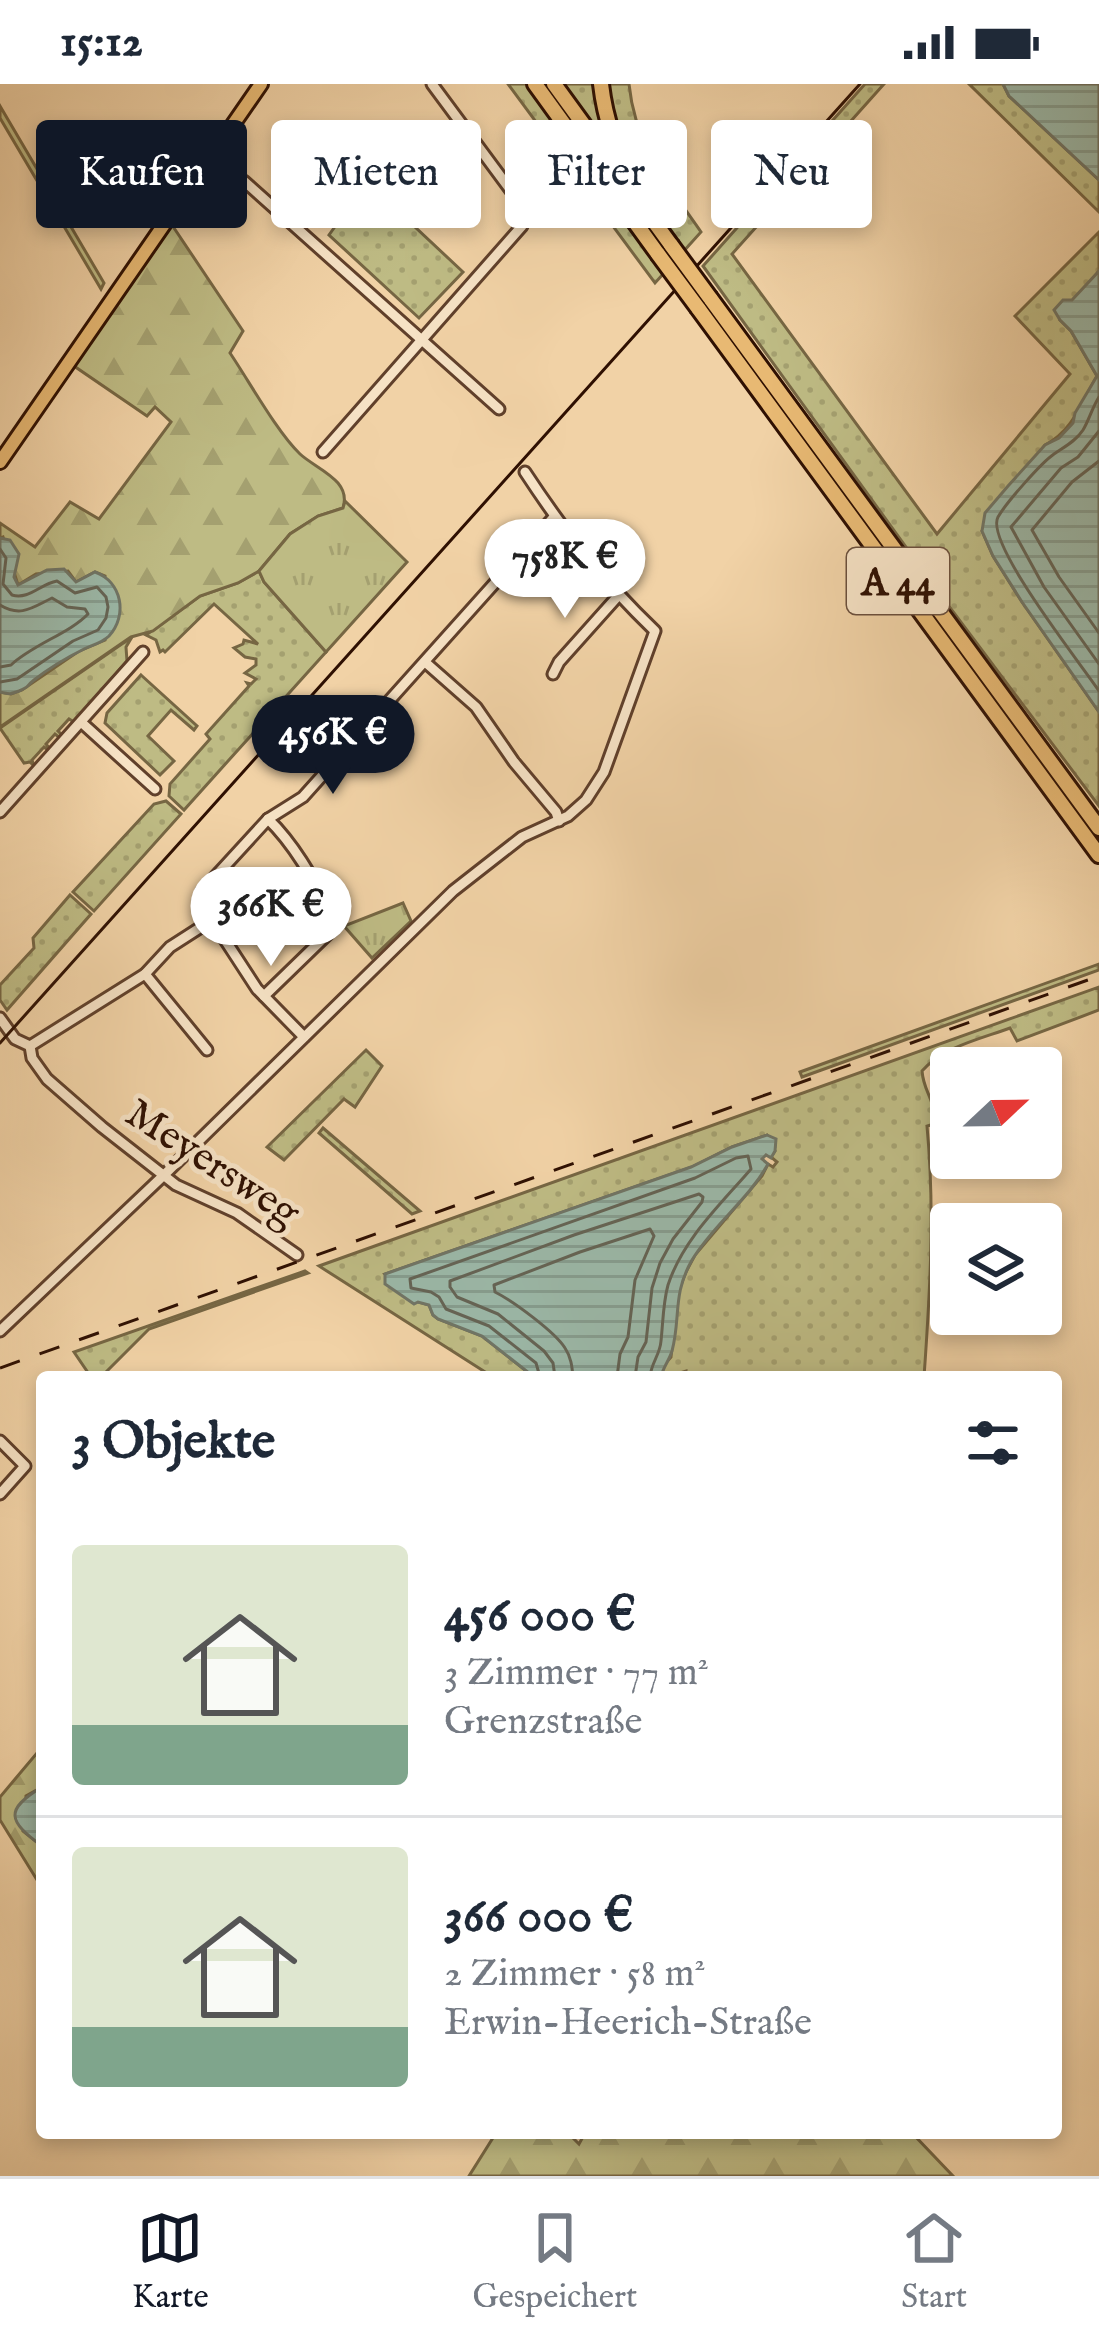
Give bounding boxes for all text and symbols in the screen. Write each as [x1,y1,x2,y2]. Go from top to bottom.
text: 15:12 [60,14,143,71]
chip: Kaufen [36,120,247,228]
chip: Mieten [271,120,481,228]
chip: Filter [505,120,687,228]
chip: Neu [711,120,872,228]
pin: 758K € [467,519,663,621]
text: 758K € [511,533,619,582]
road number: A 44 [847,548,949,614]
pin: 456K € [235,695,431,797]
text: 456K € [278,709,388,758]
pin: 366K € [173,867,369,969]
text: 366K € [217,881,325,930]
north arrow [930,1047,1062,1179]
map controls [930,1047,1062,1335]
street label: Meyersweg [115,1088,310,1241]
button: layers [930,1203,1062,1335]
icon: filters [960,1410,1026,1476]
text: 3 Objekte [72,1411,275,1476]
text: 456 000 € [444,1584,636,1649]
icon: home [168,1593,312,1737]
text: 3 Zimmer · 77 m² [444,1649,709,1698]
text: Grenzstraße [444,1698,642,1747]
text: 366 000 € [444,1885,633,1950]
icon: home [168,1895,312,2039]
text: 2 Zimmer · 58 m² [444,1950,706,1999]
text: Erwin-Heerich-Straße [444,1999,812,2048]
tab: Karte [132,2205,209,2319]
tab: Gespeichert [472,2205,637,2319]
tab: Start [901,2205,967,2319]

